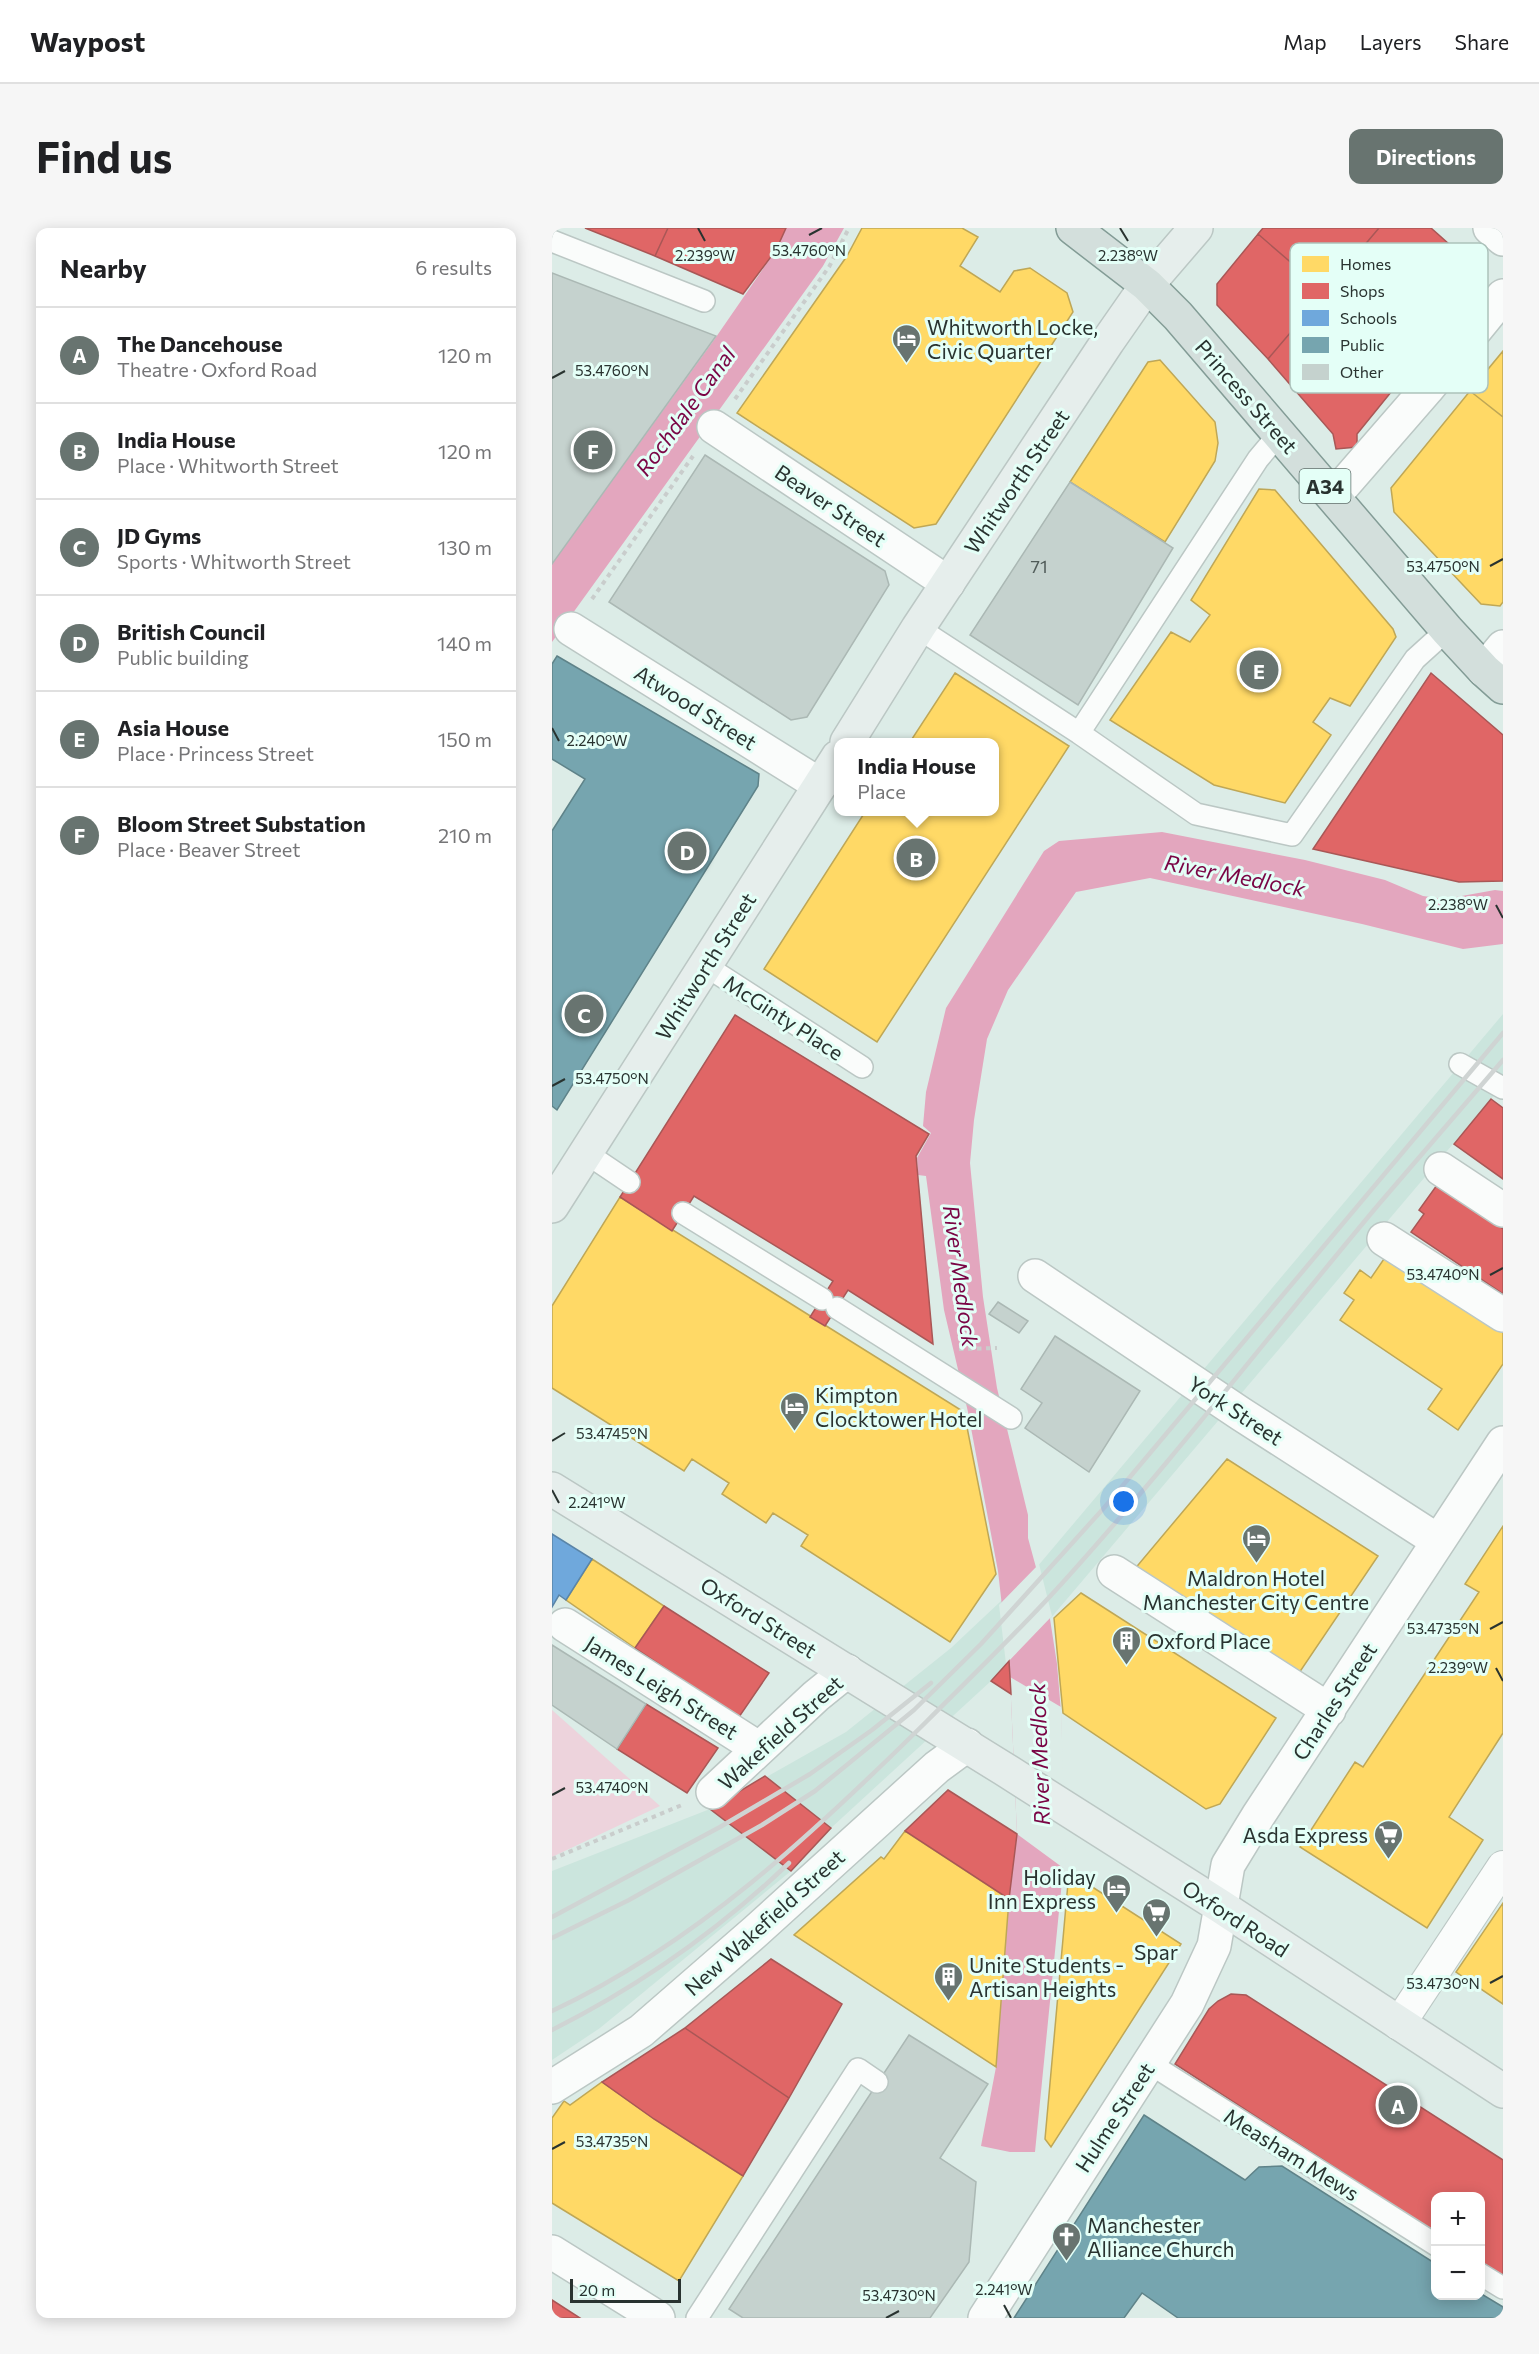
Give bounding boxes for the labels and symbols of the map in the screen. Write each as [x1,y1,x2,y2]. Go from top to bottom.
text: 53.4760°N [772,241,846,259]
legend [1290,243,1488,393]
text: 2.239°W [675,246,735,264]
text: 2.238°W [1098,246,1158,264]
text: Homes [1340,254,1391,273]
text: Shops [1340,281,1385,300]
text: Schools [1340,308,1397,327]
place label: Whitworth Locke, Civic Quarter [927,314,1098,363]
hotel icon: Whitworth Locke, Civic Quarter [890,322,922,364]
street label: Princess Street [1191,334,1303,458]
text: Public [1340,335,1385,354]
water label: Rochdale Canal [629,341,741,481]
text: 53.4760°N [575,361,649,379]
text: Other [1340,362,1384,381]
street label: Whitworth Street [958,404,1074,558]
pin: F [574,428,612,472]
street label: Beaver Street [771,459,891,551]
road number: A34 [1300,469,1350,503]
house number: 71 [1030,555,1048,577]
text: 53.4750°N [1406,557,1480,575]
pin: E [1240,648,1278,692]
street label: Atwood Street [630,659,762,755]
text: 2.240°W [566,731,628,749]
pin: D [668,828,706,874]
pin: B [896,836,936,880]
water label: River Medlock [1162,848,1309,902]
street label: Whitworth Street [650,888,760,1044]
text: 2.238°W [1428,895,1488,913]
street label: McGinty Place [719,969,849,1065]
pin: C [564,992,603,1036]
text: 53.4750°N [575,1069,649,1087]
water label: River Medlock [938,1203,984,1350]
text: 53.4740°N [1406,1265,1480,1283]
street label: York Street [1184,1370,1288,1450]
place label: Kimpton Clocktower Hotel [815,1382,983,1431]
hotel icon: Kimpton Clocktower Hotel [778,1390,810,1432]
text: 53.4745°N [576,1424,648,1442]
your location [1109,1487,1138,1516]
text: 2.241°W [568,1493,626,1511]
hotel icon: Maldron Hotel Manchester City Centre [1240,1522,1272,1564]
place label: Maldron Hotel Manchester City Centre [1143,1565,1369,1614]
street label: Oxford Street [696,1571,822,1663]
text: 53.4735°N [1407,1619,1479,1637]
building icon: Oxford Place [1110,1624,1142,1666]
place label: Oxford Place [1147,1628,1271,1653]
street label: James Leigh Street [581,1630,743,1744]
street label: Charles Street [1287,1638,1381,1764]
text: 2.239°W [1428,1658,1488,1676]
street label: Wakefield Street [713,1670,847,1794]
water label: River Medlock [1023,1681,1055,1826]
text: 53.4740°N [575,1778,649,1796]
supermarket icon: Asda Express [1373,1818,1405,1860]
place label: Asda Express [1243,1822,1368,1847]
street label: New Wakefield Street [679,1844,849,2000]
place label: Holiday Inn Express [988,1864,1096,1913]
hotel icon: Holiday Inn Express [1101,1872,1133,1914]
street label: Oxford Road [1178,1874,1294,1962]
supermarket icon: Spar [1140,1896,1172,1938]
place label: Spar [1134,1939,1178,1964]
place label: Unite Students - Artisan Heights [969,1952,1124,2001]
building icon: Unite Students - Artisan Heights [932,1960,964,2002]
text: 53.4730°N [1406,1974,1480,1992]
street label: Hulme Street [1069,2058,1159,2176]
pin: A [1378,2082,1418,2128]
street label: Measham Mews [1220,2103,1364,2205]
text: 53.4735°N [576,2132,648,2150]
place label: Manchester Alliance Church [1087,2212,1235,2261]
church icon: Manchester Alliance Church [1050,2220,1082,2262]
scale bar [570,2276,681,2304]
text: 2.241°W [975,2280,1033,2298]
text: 53.4730°N [862,2286,936,2304]

